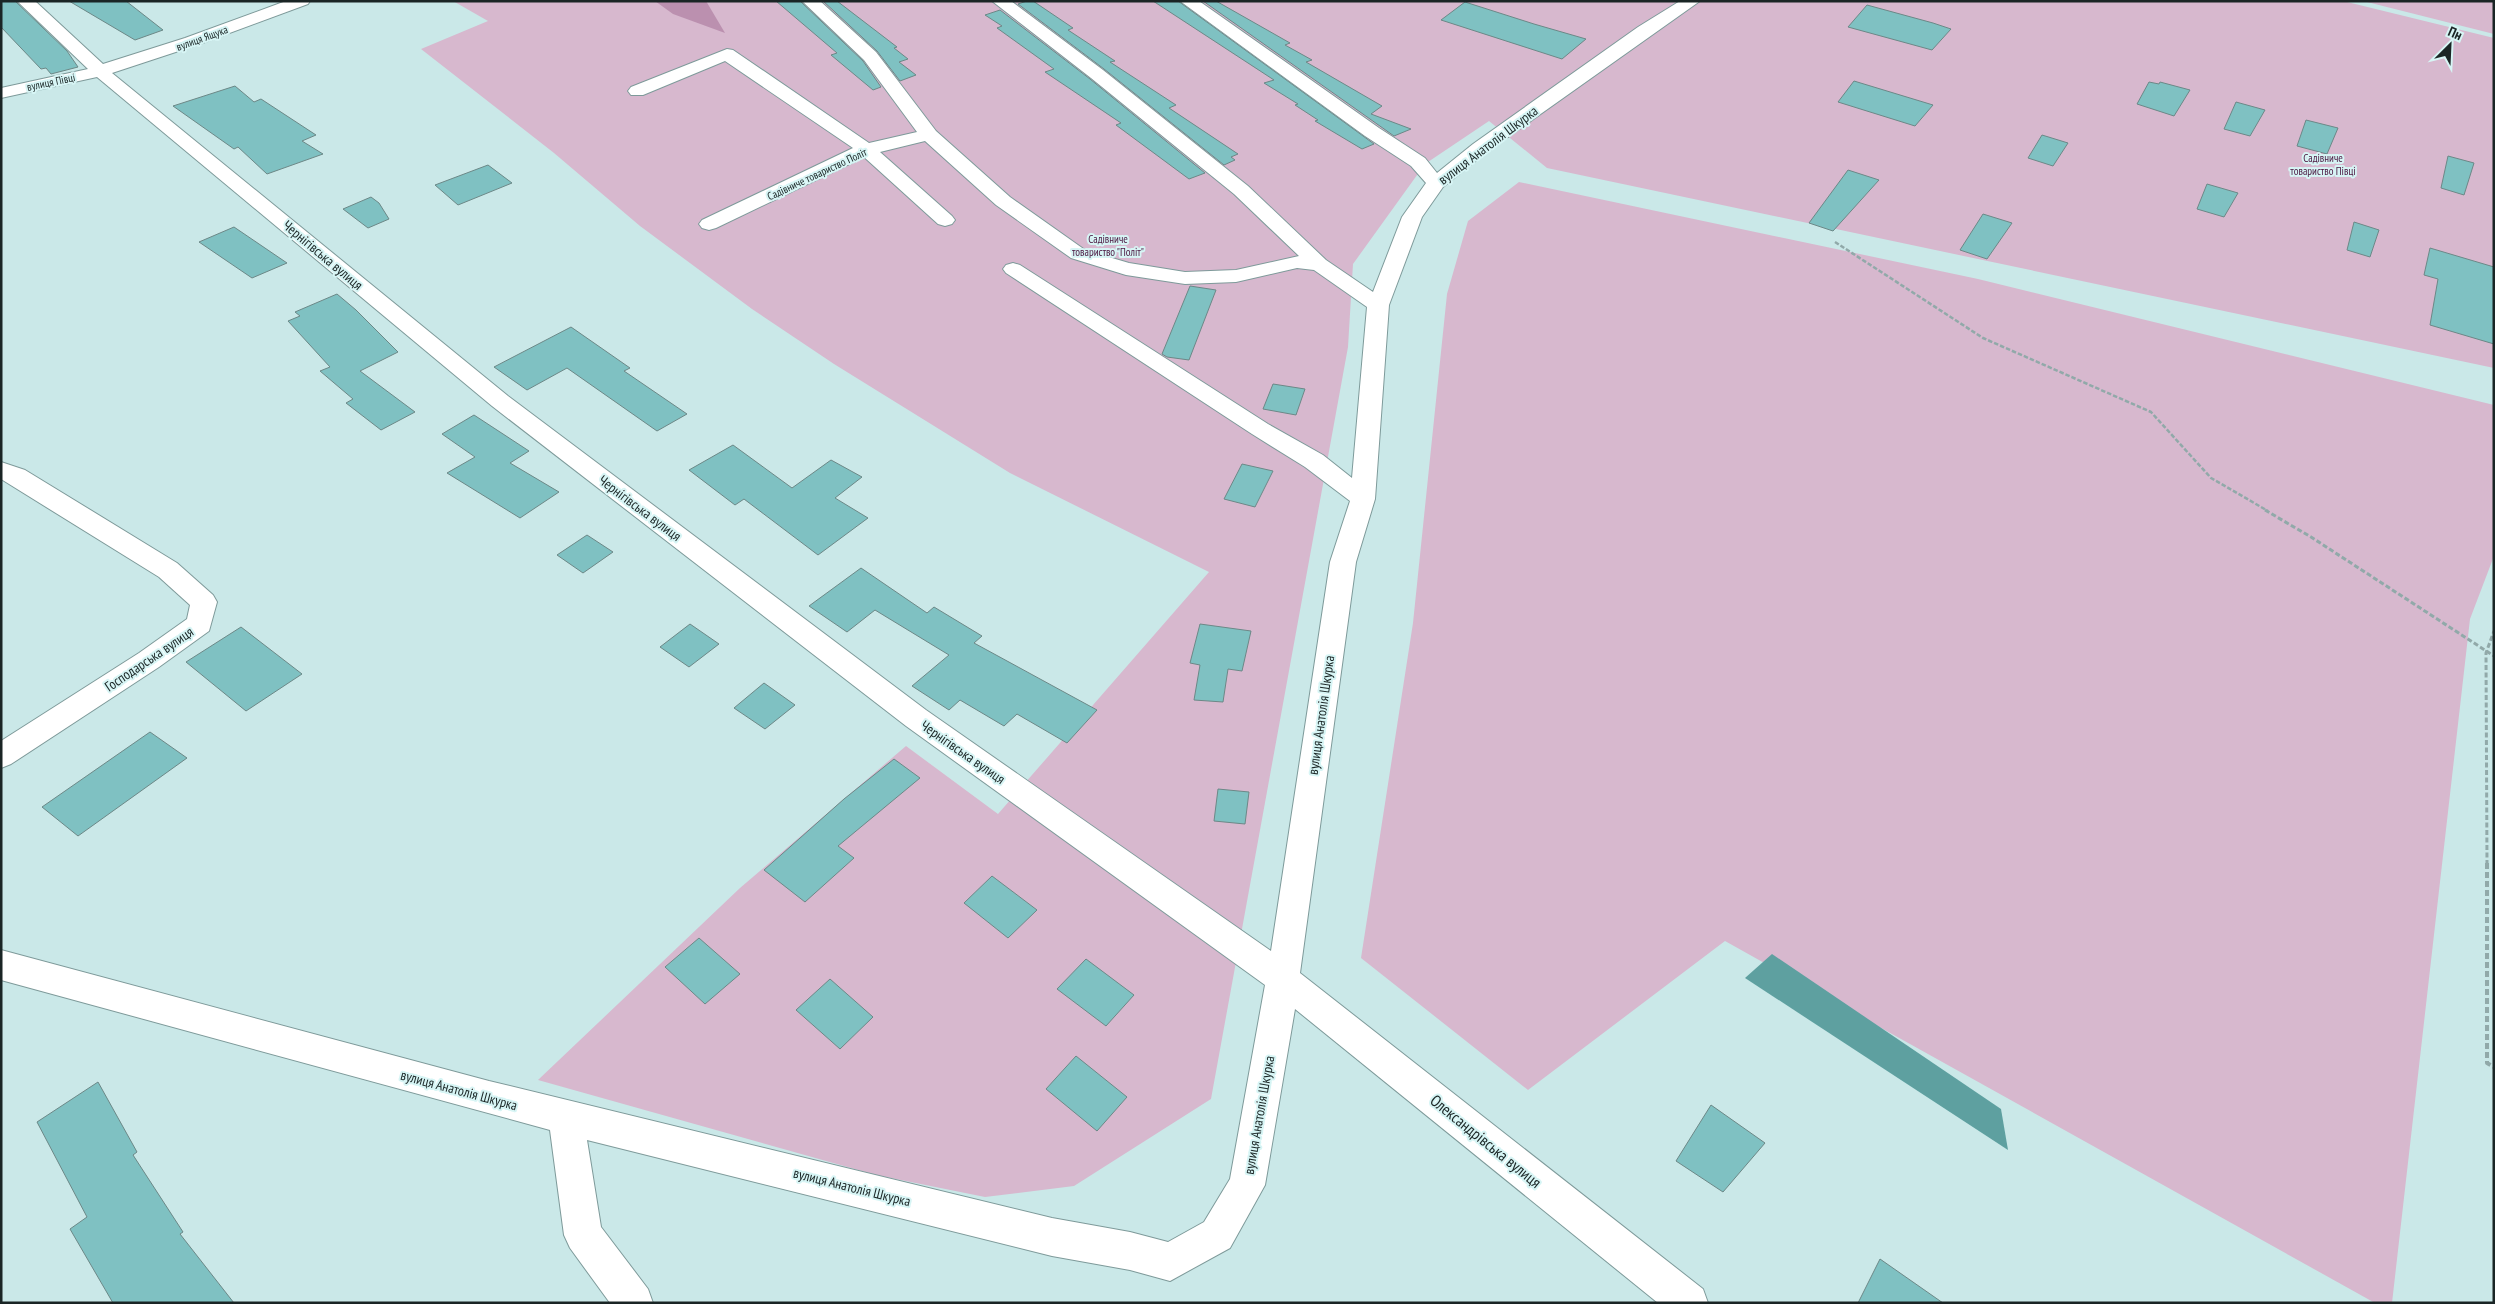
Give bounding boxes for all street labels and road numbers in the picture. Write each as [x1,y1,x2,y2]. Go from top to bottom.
street label: вулиця Ящука [174,22,230,54]
street label: вулиця Півці [26,70,76,94]
street label: вулиця Анатолія Шкурка [1435,102,1541,188]
street label: Садівниче товариство Політ [765,145,869,203]
street label: Чернігівська вулиця [279,216,367,294]
street label: Чернігівська вулиця [595,471,685,545]
street label: Господарська вулиця [101,623,197,695]
street label: вулиця Анатолія Шкурка [1304,654,1338,776]
street label: Чернігівська вулиця [917,716,1009,788]
street label: вулиця Анатолія Шкурка [1240,1054,1278,1176]
street label: вулиця Анатолія Шкурка [399,1066,519,1114]
street label: Олександрівська вулиця [1426,1090,1546,1192]
street label: вулиця Анатолія Шкурка [792,1164,912,1210]

